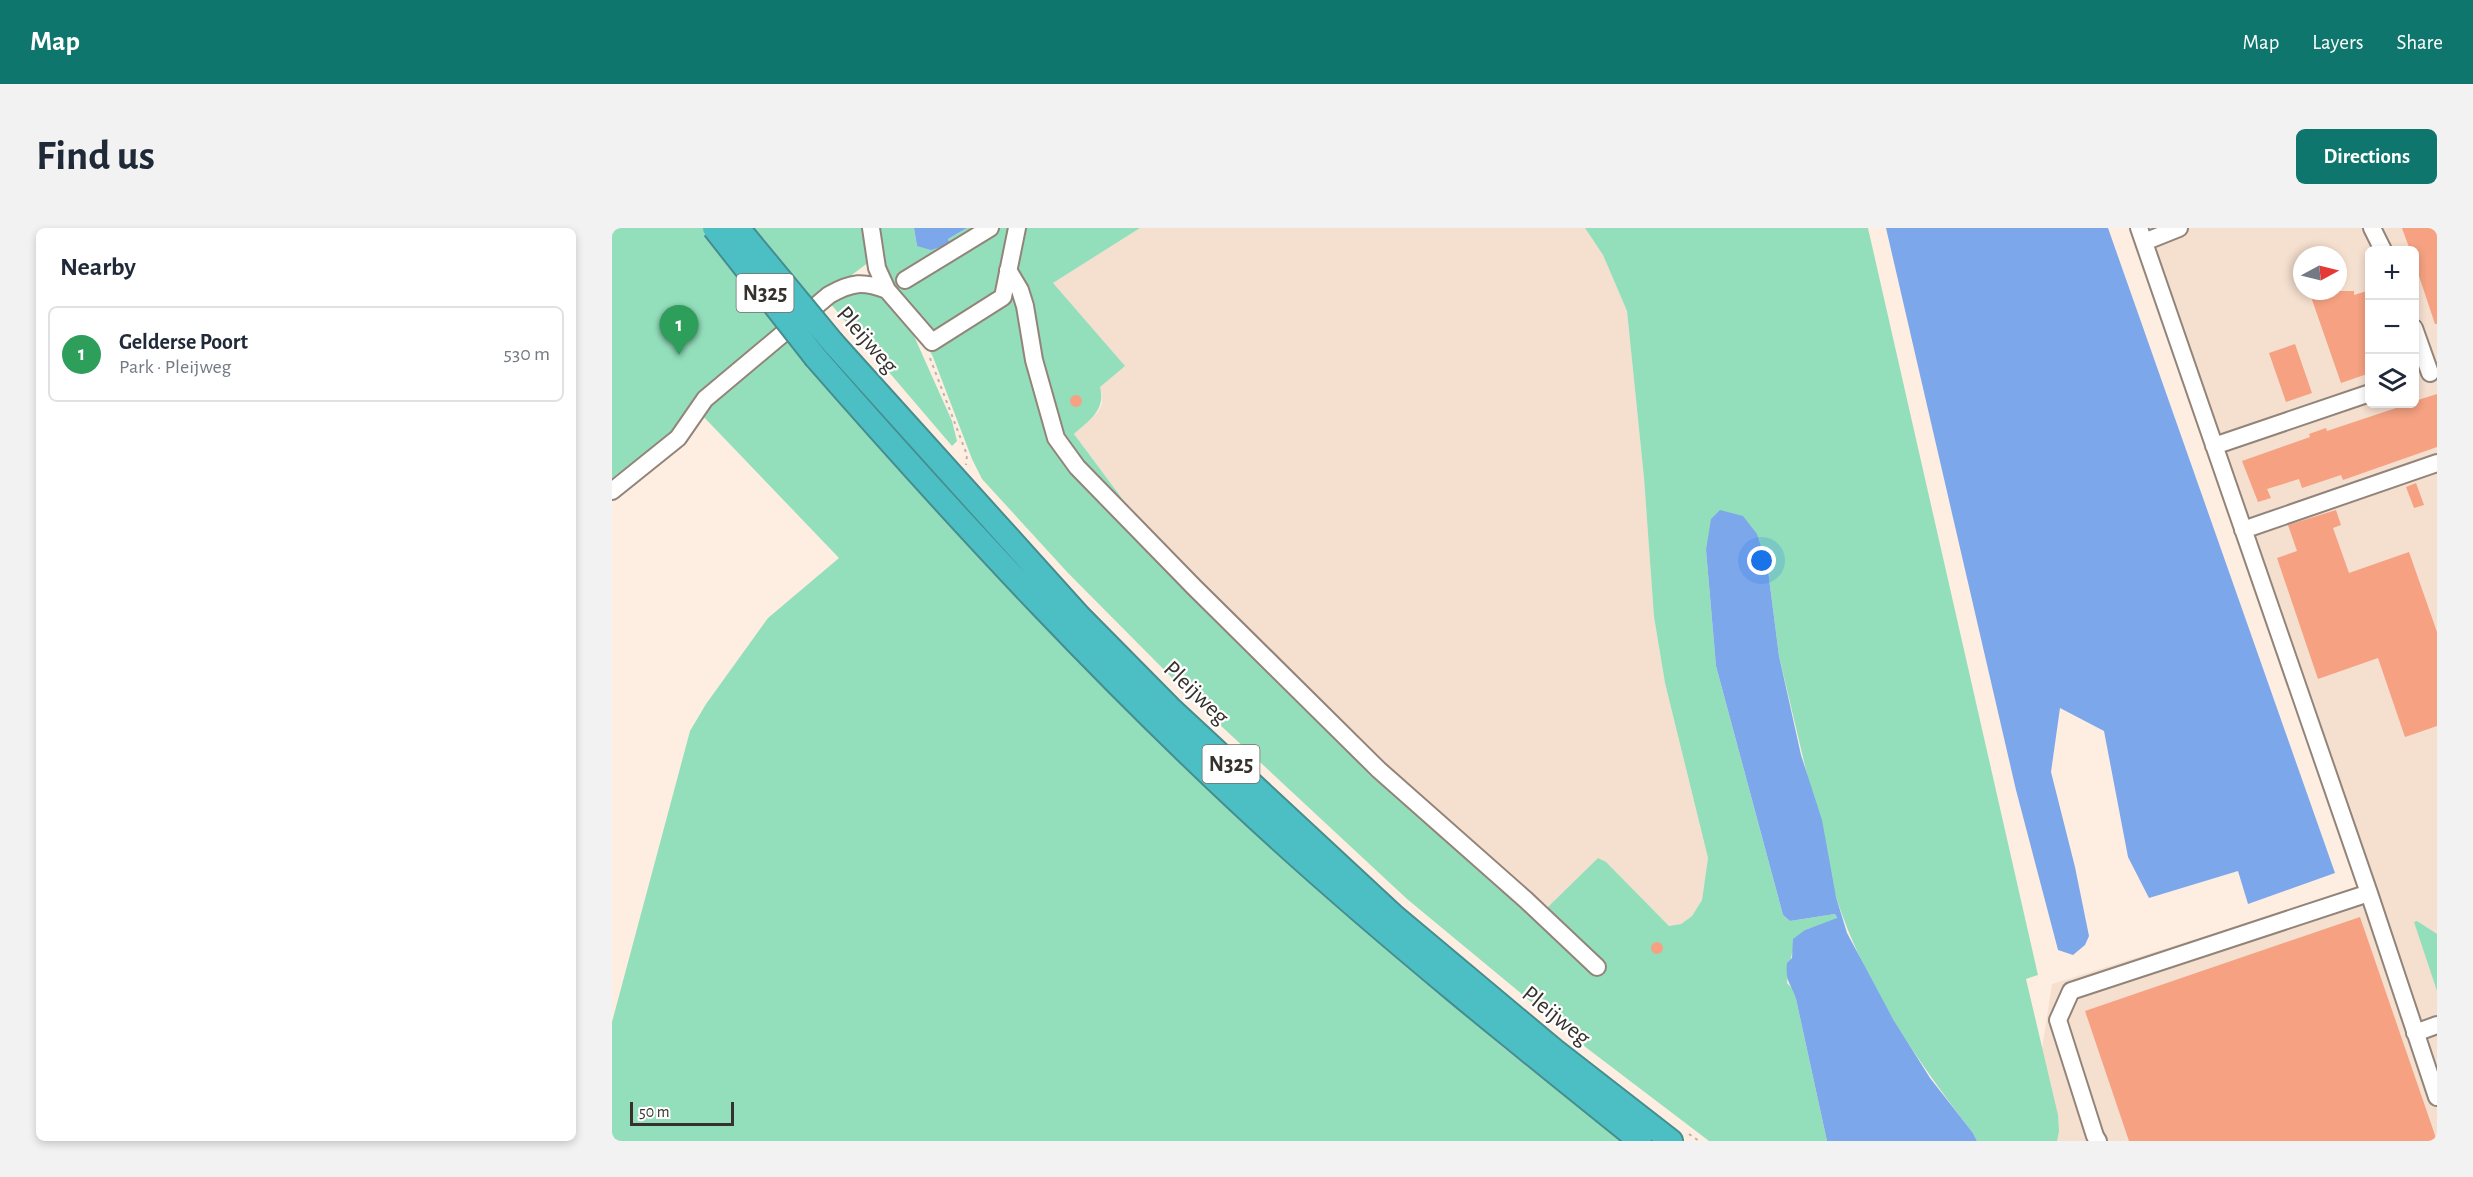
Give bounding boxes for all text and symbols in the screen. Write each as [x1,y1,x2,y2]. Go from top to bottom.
text: Map [30,28,80,56]
text: Map [2243,32,2279,53]
text: Layers [2312,32,2363,53]
text: Share [2396,32,2443,53]
button: Directions [2296,129,2437,184]
text: Find us [36,135,155,177]
north arrow [2293,246,2347,300]
map controls [2365,246,2419,408]
button: + [2365,246,2419,300]
text: Nearby [60,254,136,280]
road number: N325 [736,274,794,312]
button: − [2365,300,2419,354]
street label: Pleijweg [832,302,902,378]
pin: 1 [660,306,698,355]
text: Gelderse Poort [119,331,248,353]
text: 1 [78,344,85,364]
text: 530 m [504,344,550,364]
button: layers [2365,354,2419,408]
text: Park · Pleijweg [119,357,231,377]
your location [1747,546,1776,575]
street label: Pleijweg [1159,657,1233,730]
road number: N325 [1202,745,1260,783]
street label: Pleijweg [1517,982,1595,1051]
scale bar [630,1099,734,1126]
text: 50 m [639,1104,670,1120]

